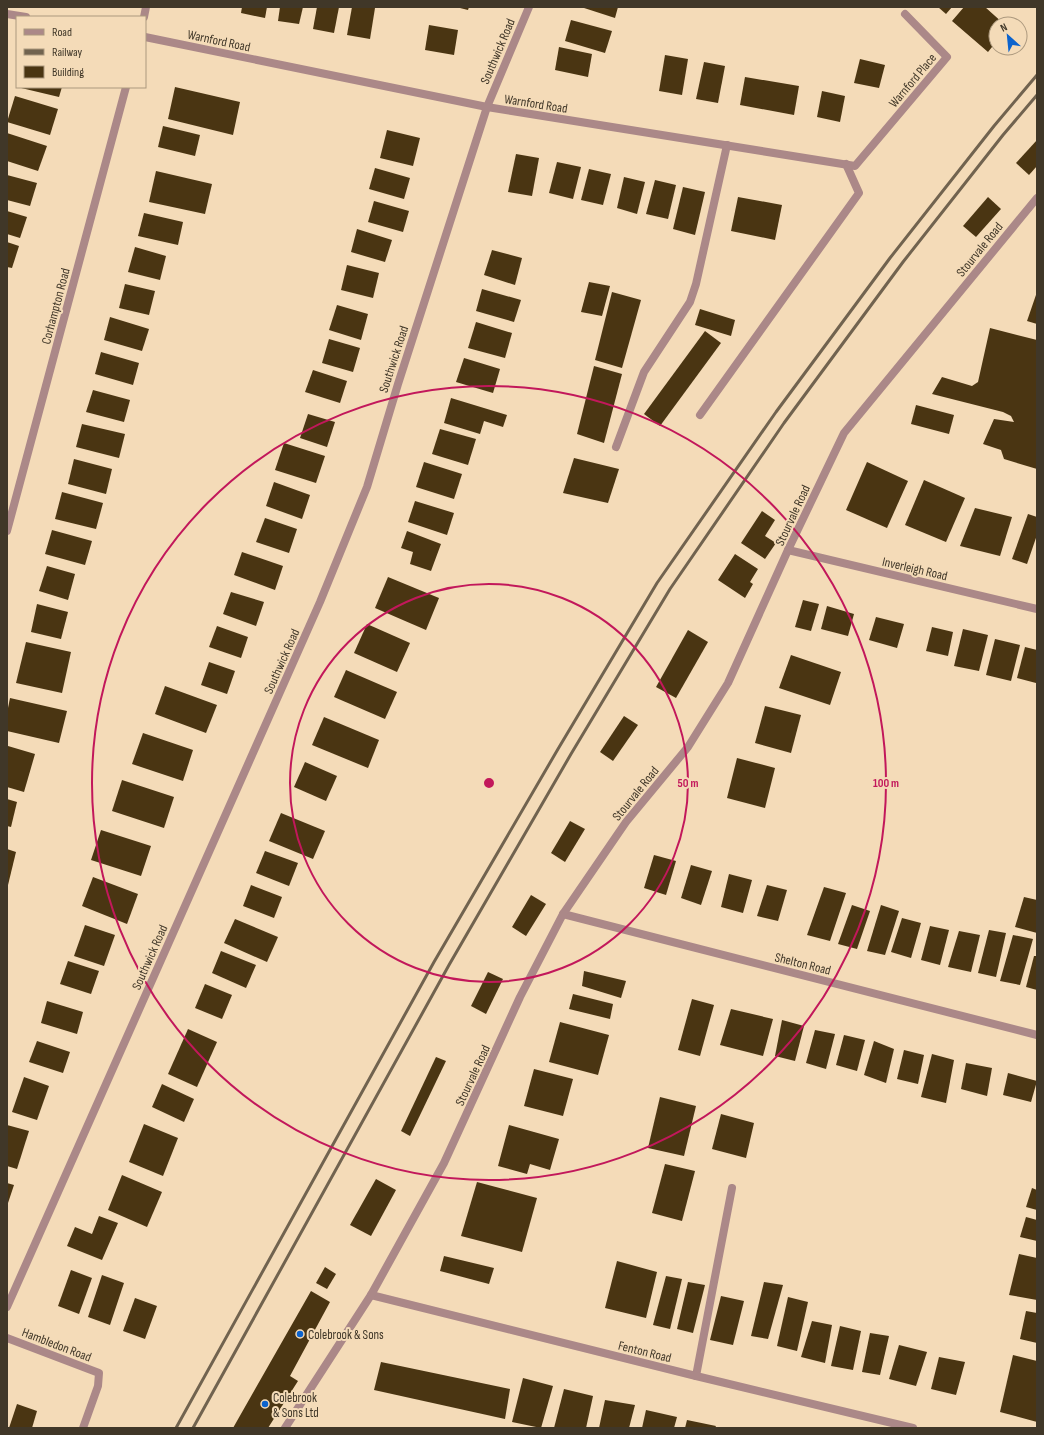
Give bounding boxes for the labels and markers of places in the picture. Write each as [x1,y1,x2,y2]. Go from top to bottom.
centre of rings [482,776,496,790]
place label: Colebrook & Sons [308,1327,384,1343]
marker: Colebrook & Sons [295,1329,305,1339]
place label: Colebrook & Sons Ltd [273,1390,319,1421]
marker: Colebrook & Sons Ltd [260,1399,270,1409]

